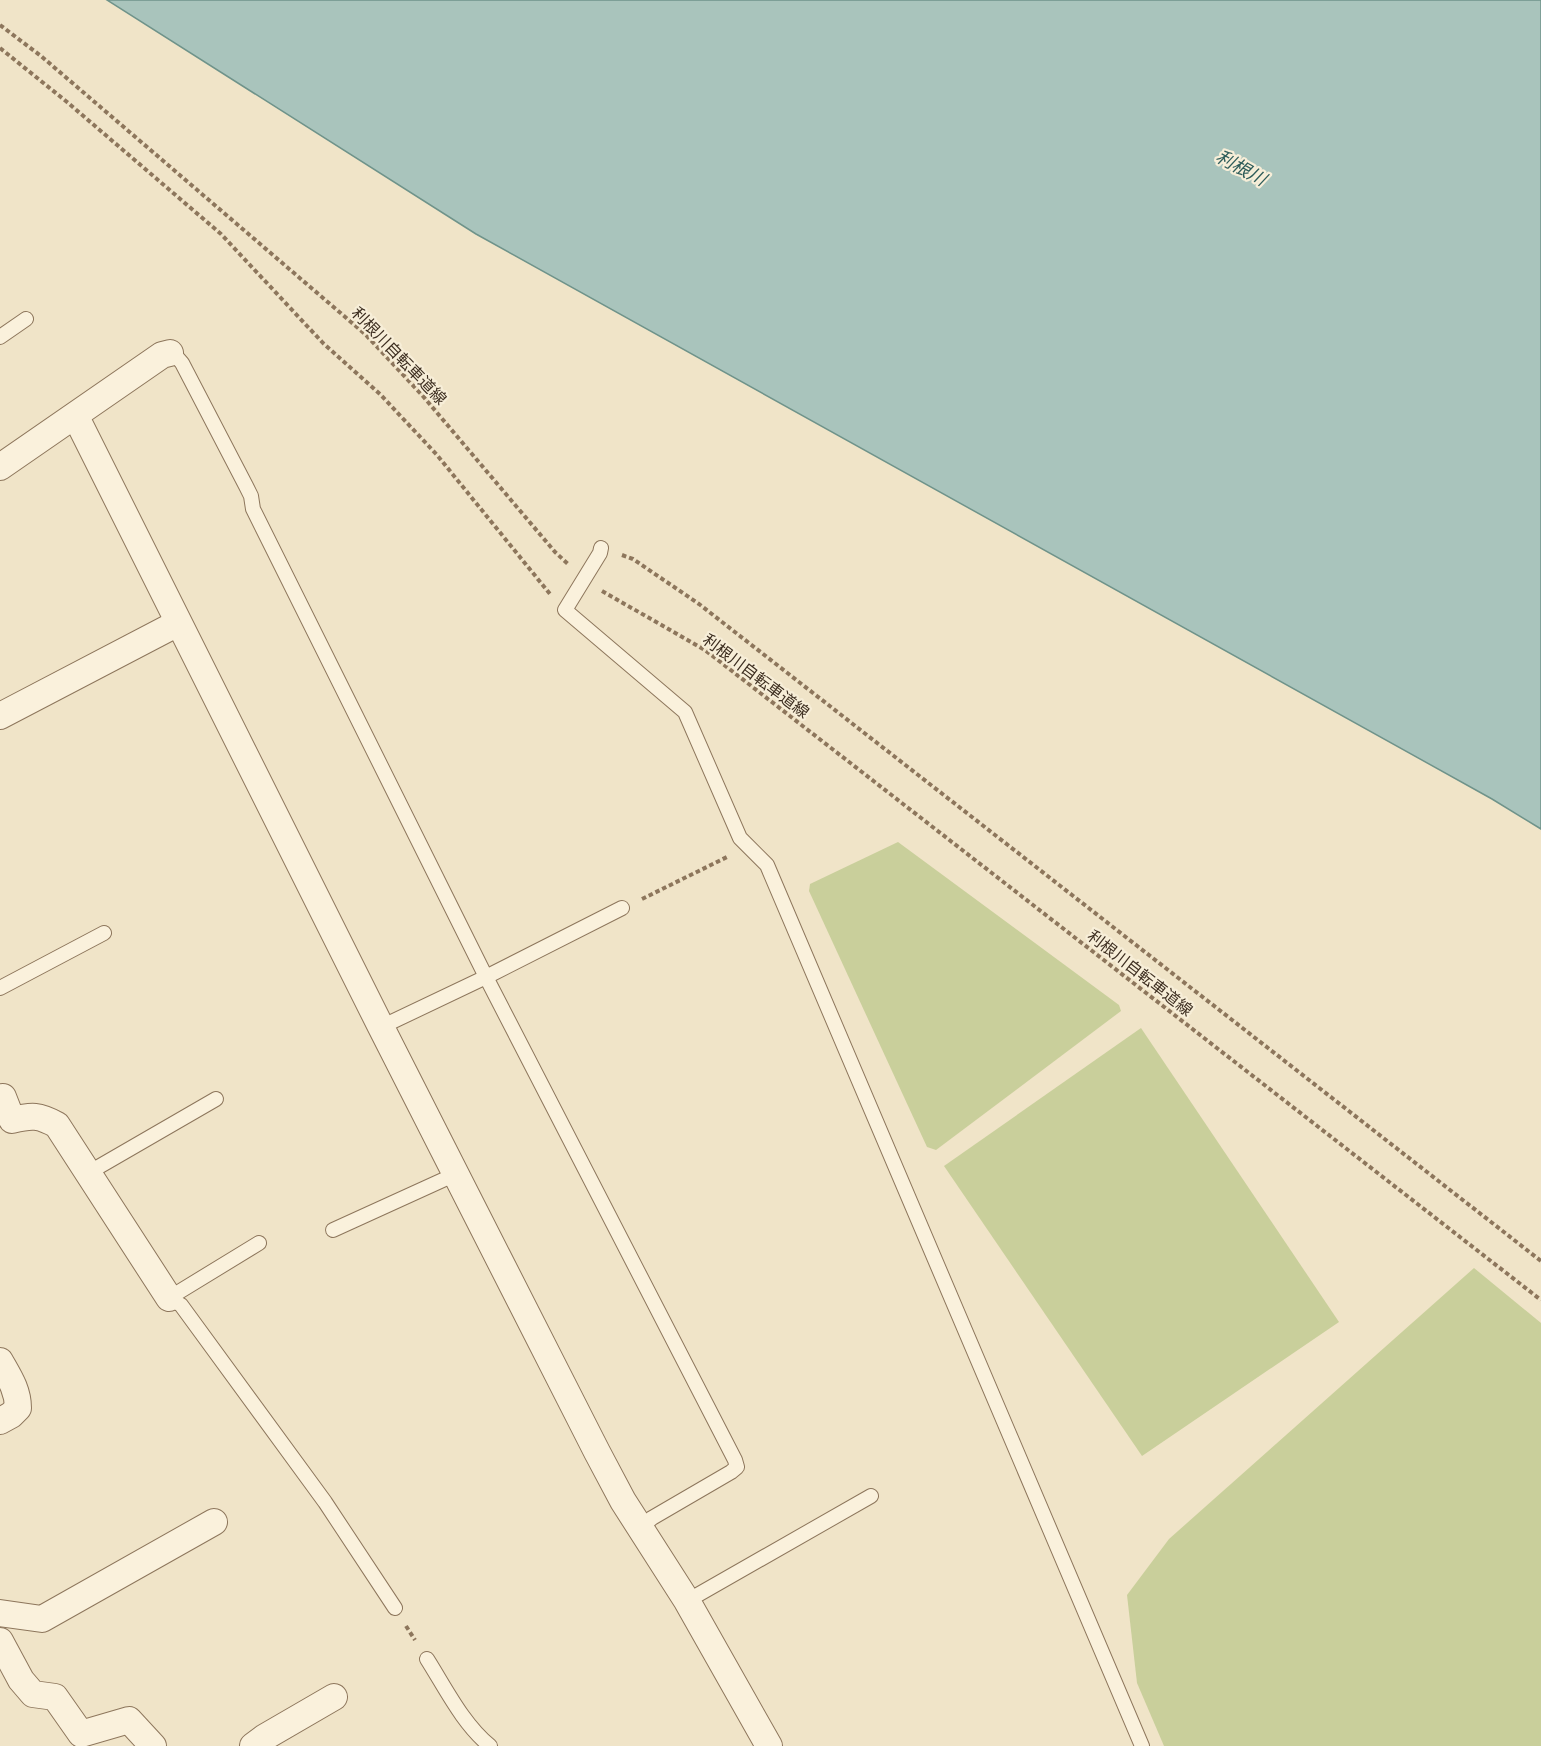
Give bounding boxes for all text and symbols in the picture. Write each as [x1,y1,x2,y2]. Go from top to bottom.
water label: 利根川 [1213,146,1271,191]
street label: 利根川自転車道線 [348,304,450,408]
street label: 利根川自転車道線 [700,631,812,721]
street label: 利根川自転車道線 [1084,927,1196,1019]

